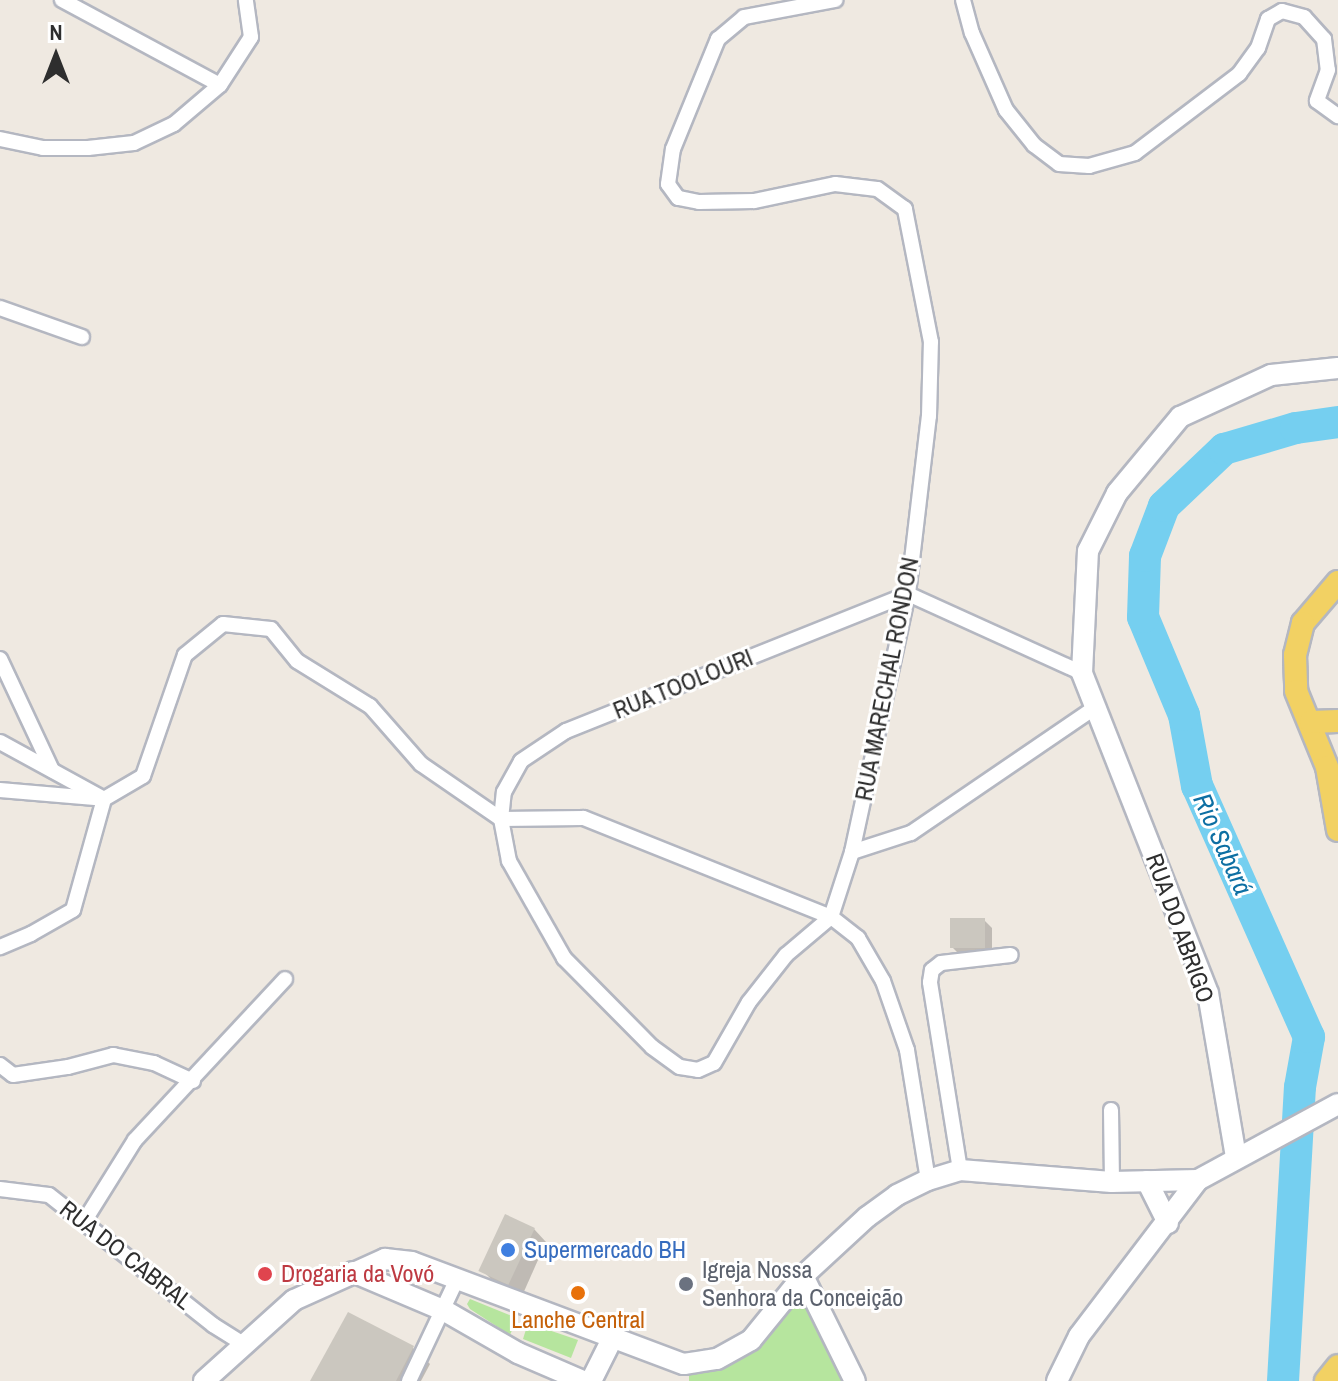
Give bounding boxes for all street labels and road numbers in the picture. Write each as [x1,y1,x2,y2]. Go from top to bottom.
street label: RUA MARECHAL RONDON [849,554,925,804]
street label: RUA TOOLOURI [608,643,758,725]
street label: RUA DO ABRIGO [1139,849,1221,1007]
street label: RUA DO CABRAL [54,1194,198,1316]

